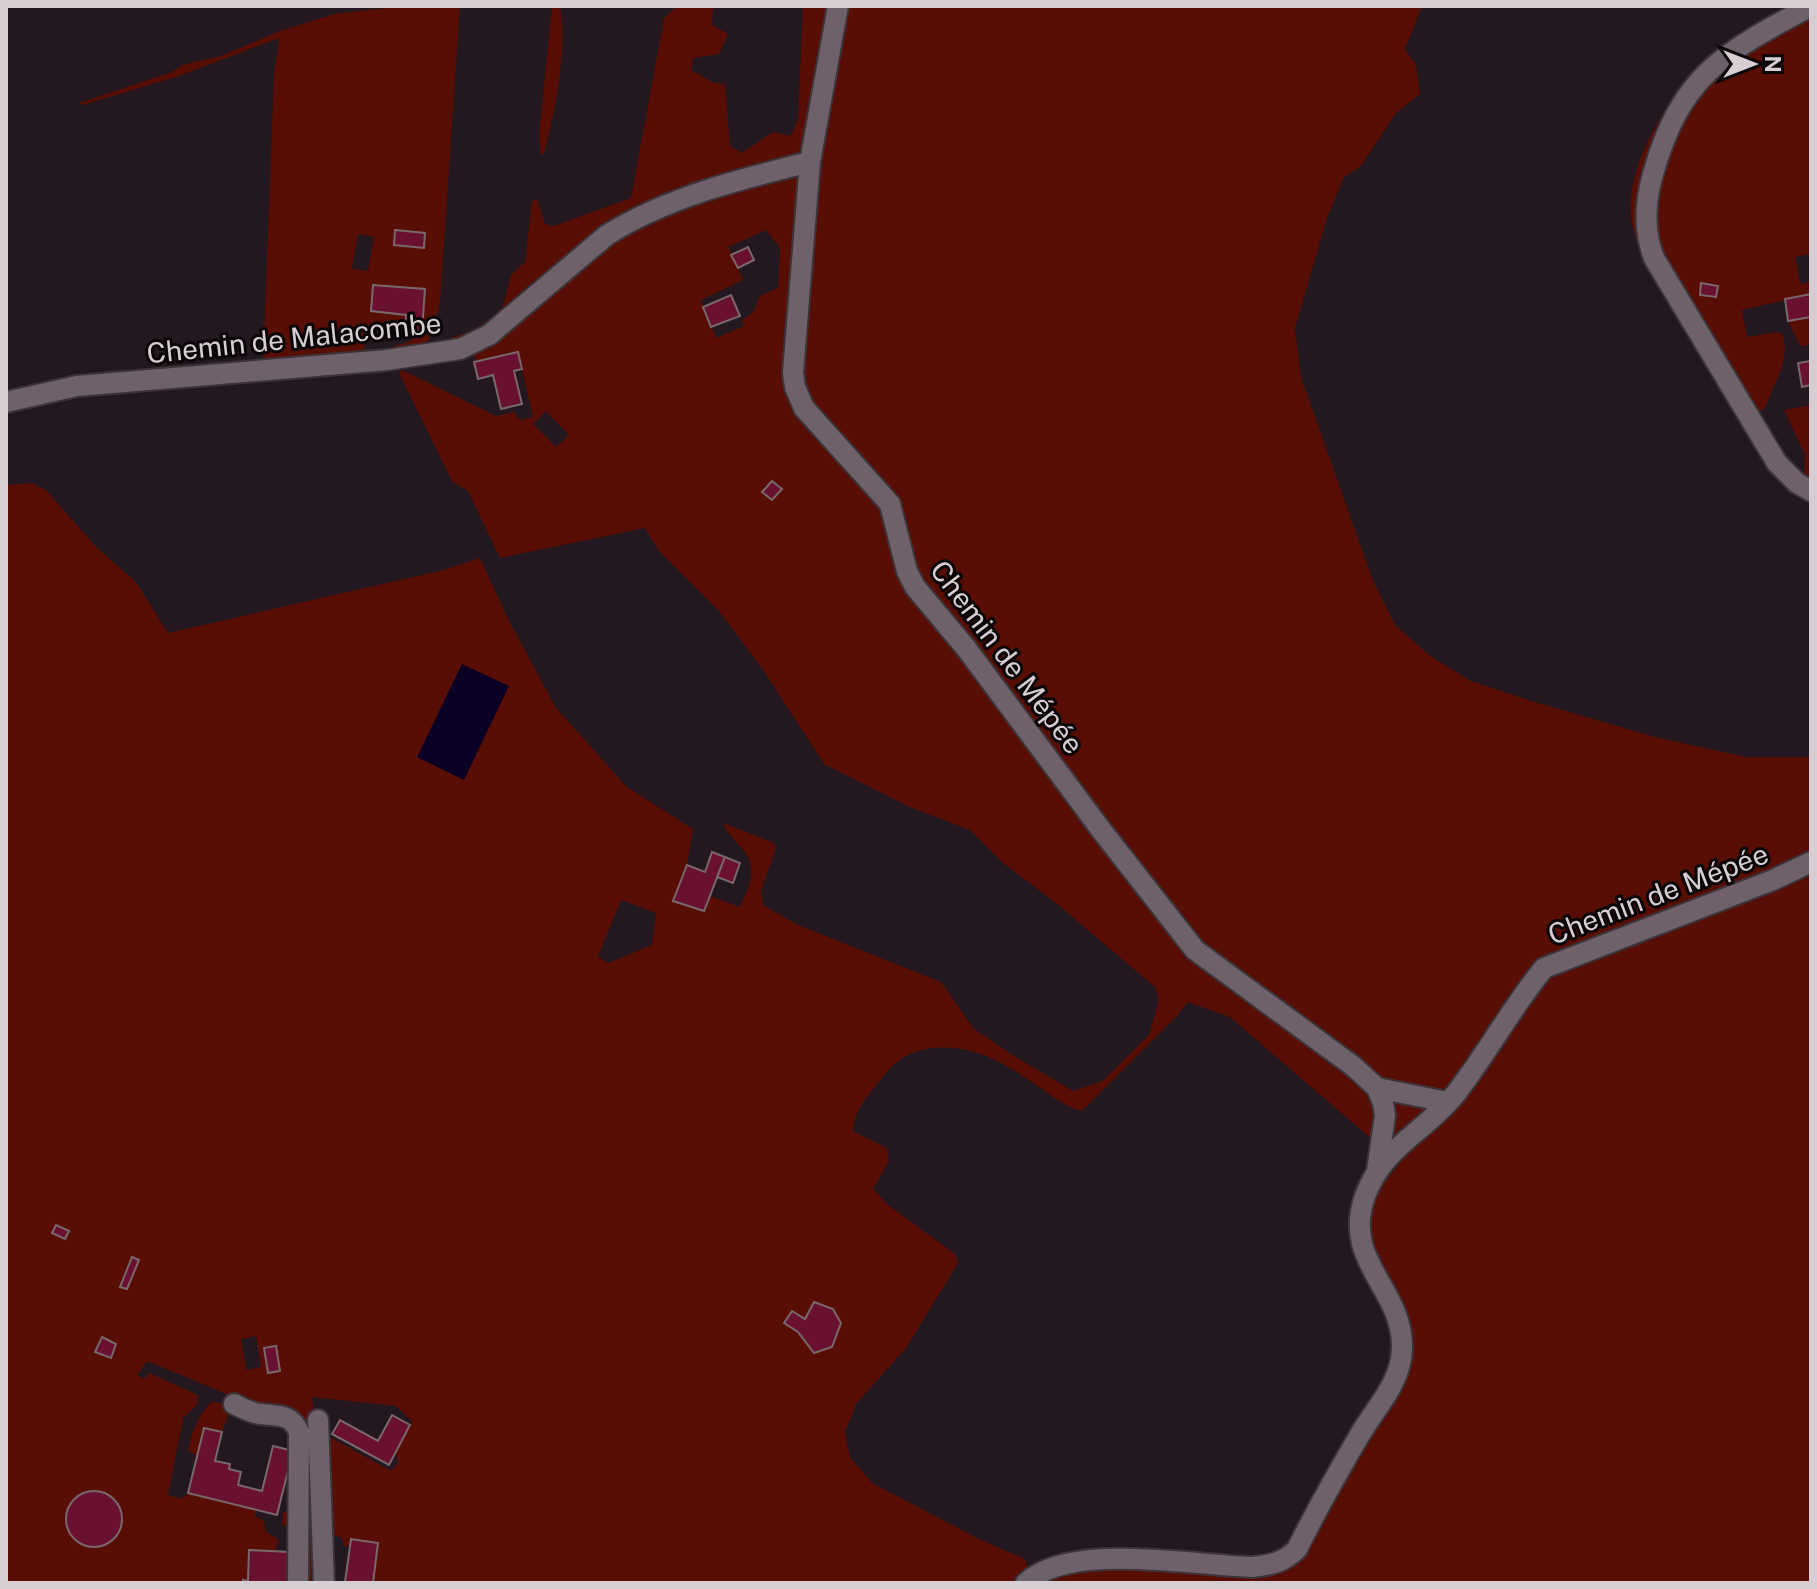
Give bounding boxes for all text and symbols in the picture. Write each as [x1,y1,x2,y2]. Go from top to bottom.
north arrow [1713,24,1793,104]
text: N [1760,55,1786,73]
street label: Chemin de Malacombe [145,306,443,369]
street label: Chemin de Mépée [924,554,1091,760]
street label: Chemin de Mépée [1543,836,1773,951]

